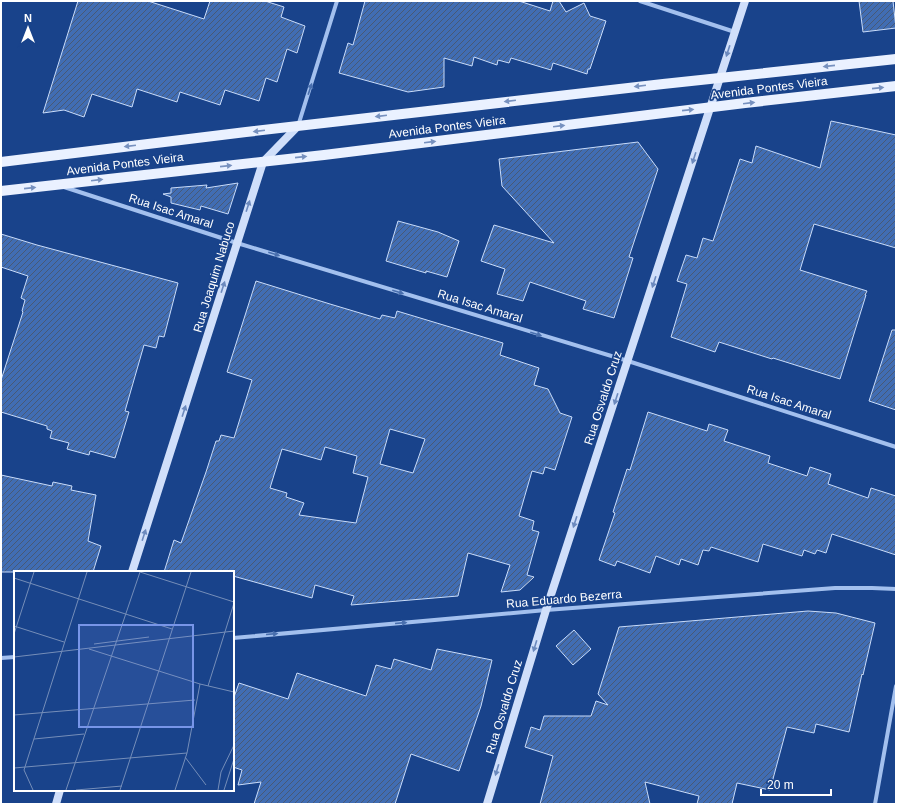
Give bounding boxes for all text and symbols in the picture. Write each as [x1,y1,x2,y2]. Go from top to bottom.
north arrow [8,8,48,48]
text: N [24,12,32,24]
one-way arrow [725,46,731,58]
one-way arrow [823,63,835,69]
street label: Avenida Pontes Vieira [710,74,829,102]
one-way arrow [307,82,313,94]
one-way arrow [634,83,646,90]
one-way arrow [872,85,884,91]
one-way arrow [504,98,516,105]
one-way arrow [743,99,755,106]
one-way arrow [682,107,694,113]
one-way arrow [375,113,387,120]
street label: Avenida Pontes Vieira [388,113,507,141]
one-way arrow [553,123,565,129]
one-way arrow [253,127,265,134]
one-way arrow [424,139,436,145]
one-way arrow [124,143,136,149]
street label: Avenida Pontes Vieira [66,150,185,178]
one-way arrow [691,152,697,164]
one-way arrow [295,154,307,161]
one-way arrow [220,162,232,169]
one-way arrow [91,177,103,184]
one-way arrow [24,185,36,191]
street label: Rua Isac Amaral [127,191,215,231]
one-way arrow [246,199,252,211]
street label: Rua Joaquim Nabuco [190,219,238,334]
one-way arrow [268,251,280,257]
one-way arrow [650,276,656,288]
one-way arrow [220,281,226,293]
street label: Rua Isac Amaral [436,286,524,326]
one-way arrow [393,289,405,295]
one-way arrow [530,331,542,337]
street label: Rua Osvaldo Cruz [581,349,625,447]
street label: Rua Isac Amaral [745,382,833,422]
one-way arrow [612,393,618,405]
one-way arrow [181,405,187,417]
one-way arrow [572,516,578,528]
one-way arrow [141,529,147,541]
inset map [14,571,234,791]
street label: Rua Eduardo Bezerra [506,587,623,611]
one-way arrow [395,620,407,626]
one-way arrow [266,631,278,638]
one-way arrow [532,640,538,652]
street label: Rua Osvaldo Cruz [483,658,525,756]
one-way arrow [494,764,500,776]
scale bar [761,771,831,797]
text: 20 m [767,778,794,792]

